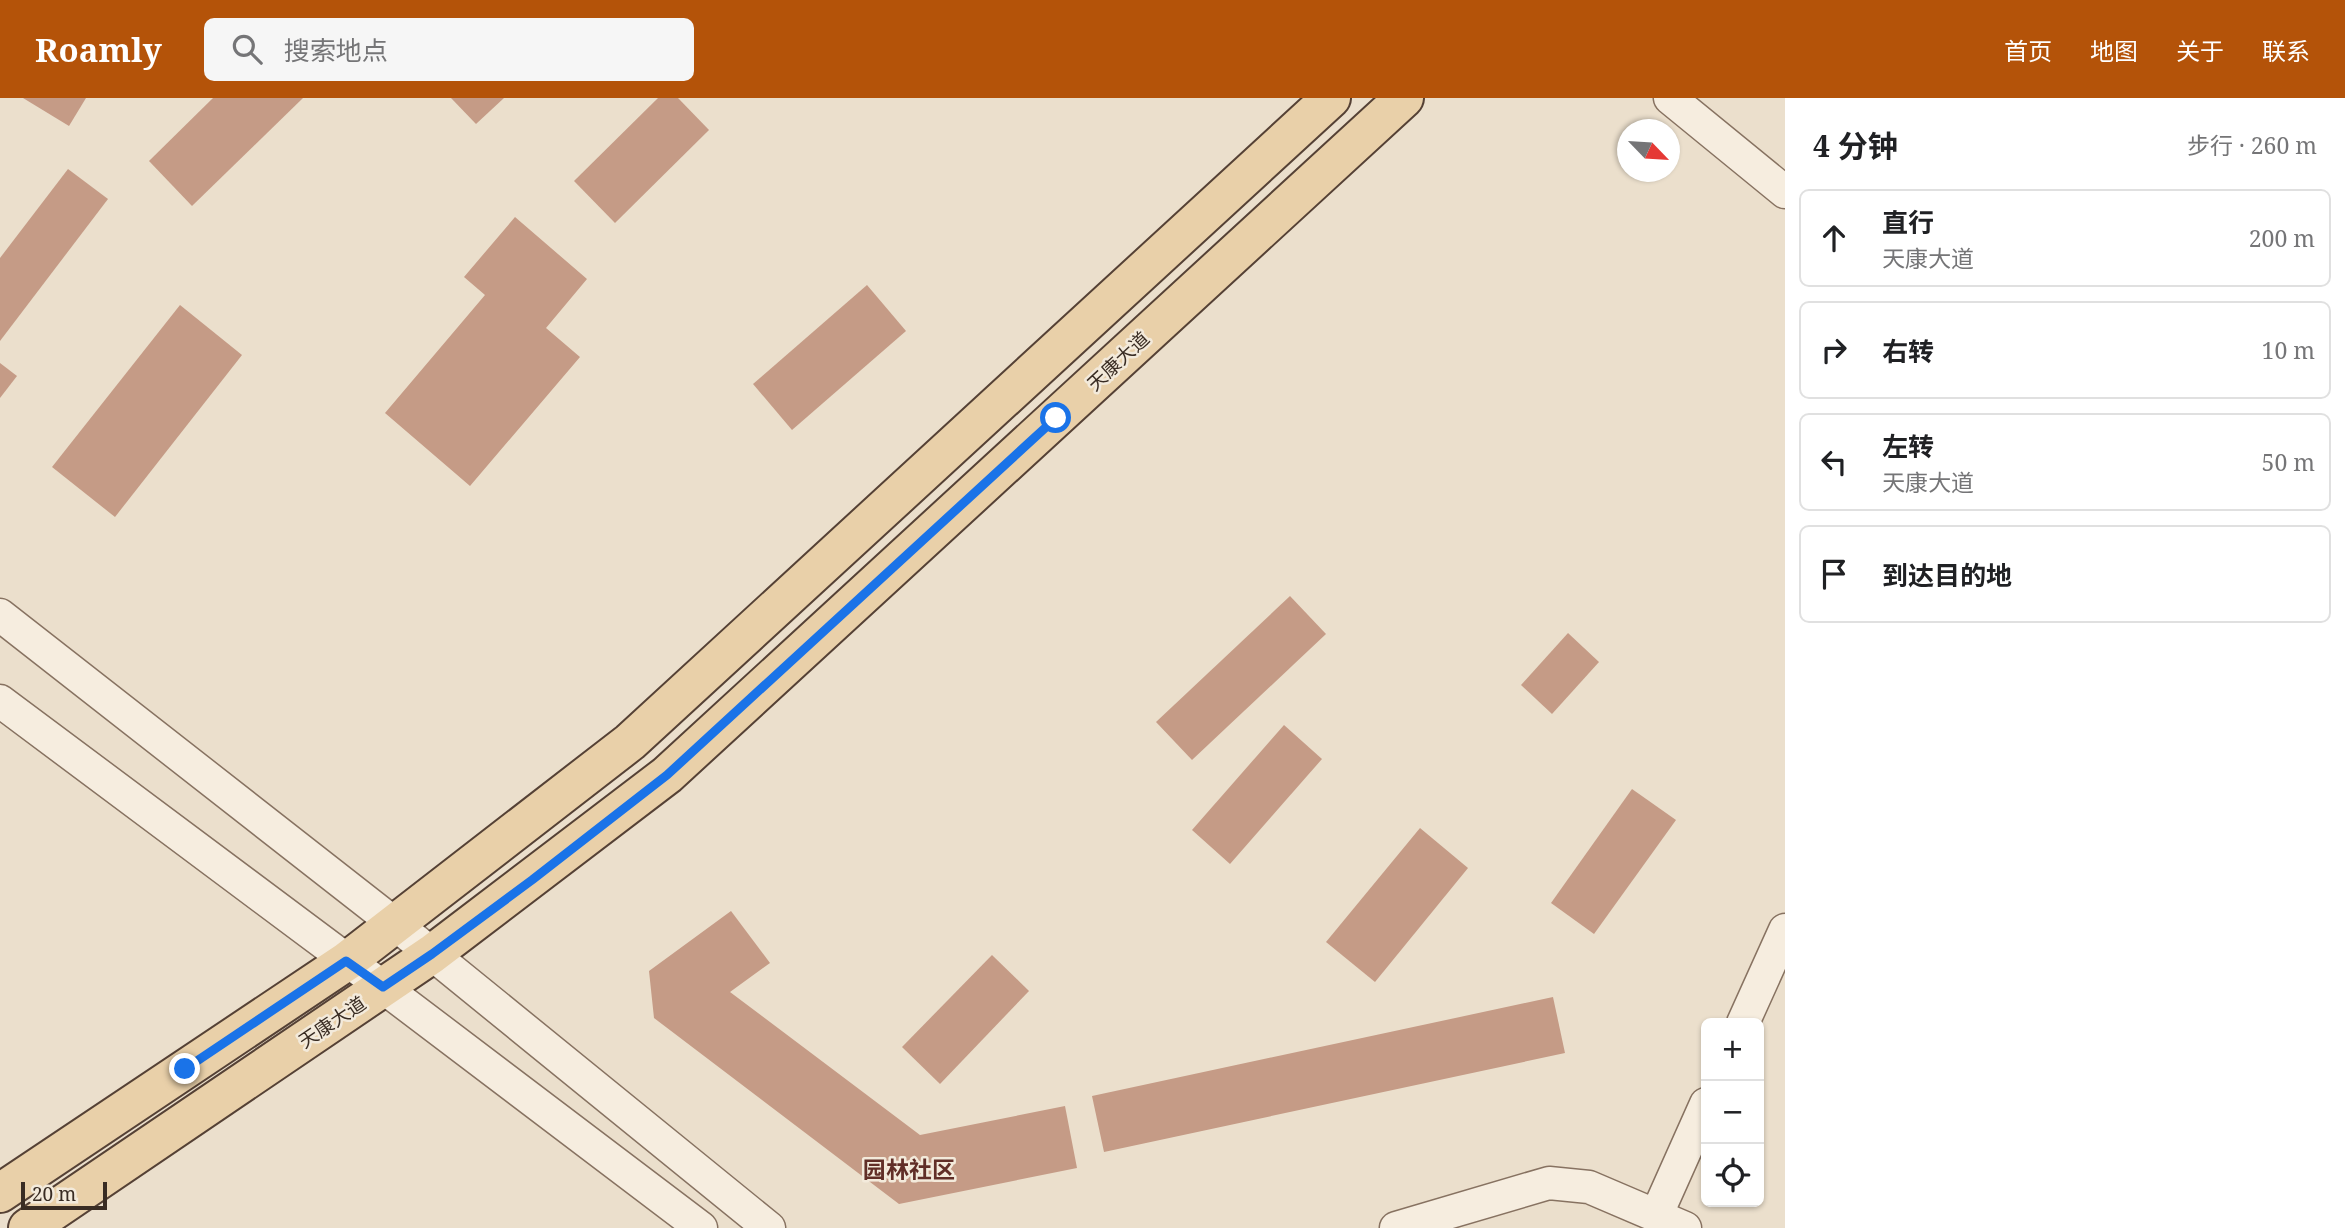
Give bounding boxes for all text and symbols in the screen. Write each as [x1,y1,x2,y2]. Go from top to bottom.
search box [204,18,694,81]
text: Roamly [35,27,162,72]
icon: search [228,30,266,68]
text: 搜索地点 [284,32,388,68]
text: 首页 [2004,34,2052,67]
text: 地图 [2090,34,2138,67]
text: 关于 [2176,34,2224,67]
text: 联系 [2262,34,2310,67]
north arrow [1617,119,1680,182]
text: 4 分钟 [1813,125,1898,166]
text: 步行 · 260 m [2187,129,2317,161]
text: 直行 [1882,204,1934,240]
icon: ahead [1815,219,1853,257]
text: 200 m [2249,222,2315,254]
text: 天康大道 [1882,242,1974,274]
street label: 天康大道 [1081,326,1155,396]
icon: right [1815,331,1853,369]
text: 右转 [1882,333,1934,369]
text: 10 m [2262,334,2315,366]
route start [1040,402,1071,433]
text: 左转 [1882,428,1934,464]
icon: left [1815,443,1853,481]
text: 50 m [2262,446,2315,478]
text: 天康大道 [1882,466,1974,498]
icon: arrive [1815,555,1853,593]
text: 到达目的地 [1882,557,2012,593]
street label: 天康大道 [293,990,371,1054]
map controls [1701,1018,1764,1207]
button: + [1701,1018,1764,1081]
route end [169,1053,200,1084]
button: − [1701,1081,1764,1144]
button: locate [1701,1144,1764,1207]
district label: 园林社区 [863,1153,955,1185]
scale bar [21,1179,107,1211]
text: 20 m [32,1181,76,1207]

